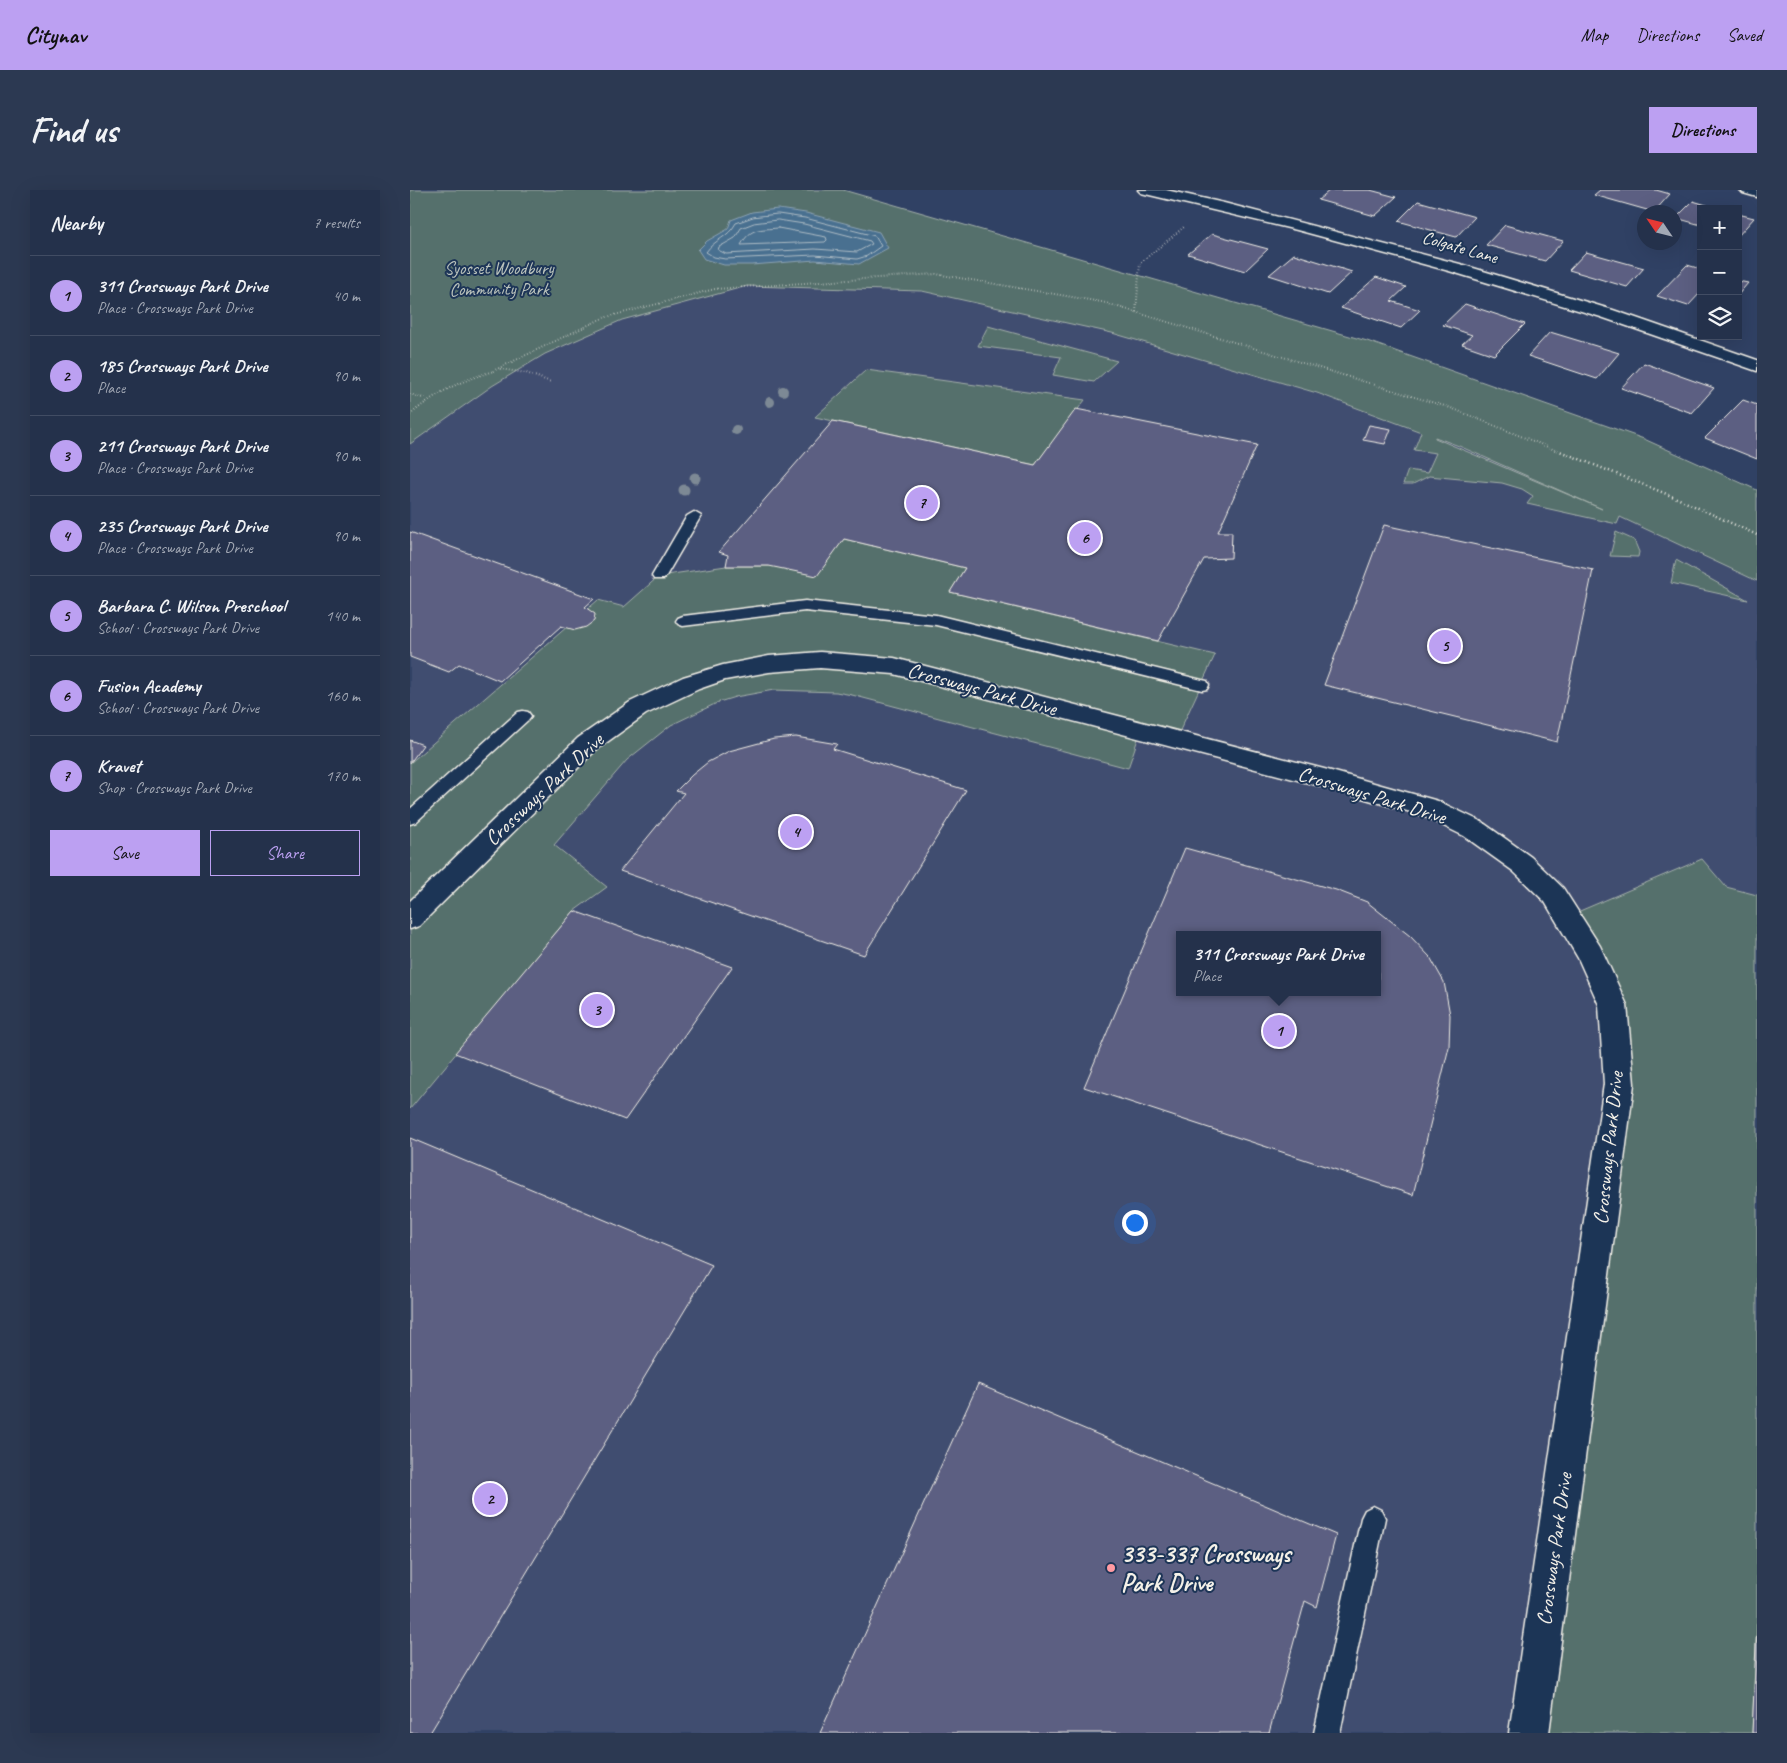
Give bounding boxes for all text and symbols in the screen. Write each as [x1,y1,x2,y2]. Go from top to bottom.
text: Citynav [25,20,86,50]
text: Map [1581,24,1608,46]
text: Directions [1636,24,1699,46]
text: Saved [1727,24,1762,46]
button: Directions [1649,107,1757,153]
text: Find us [30,108,117,153]
north arrow [1637,205,1682,250]
map controls [1697,205,1742,340]
button: + [1697,205,1742,250]
text: Nearby [50,210,103,236]
text: 7 results [313,213,360,233]
street label: Colgate Lane [1420,226,1501,269]
button: − [1697,250,1742,295]
park label: Syosset Woodbury Community Park [444,257,555,300]
text: 311 Crossways Park Drive [97,274,268,298]
text: 1 [62,286,70,306]
text: 40 m [333,286,360,306]
button: layers [1697,295,1742,340]
text: Place · Crossways Park Drive [97,298,253,318]
text: 185 Crossways Park Drive [97,354,268,378]
text: 2 [62,366,70,386]
text: 90 m [333,366,360,386]
text: Place [97,378,125,398]
text: 211 Crossways Park Drive [97,434,268,458]
text: 3 [62,446,70,466]
text: 90 m [333,446,360,466]
text: Place · Crossways Park Drive [97,458,253,478]
pin: 7 [906,484,938,522]
text: 235 Crossways Park Drive [97,514,268,538]
pin: 6 [1069,519,1101,557]
text: 4 [62,526,70,546]
text: 90 m [333,526,360,546]
text: Place · Crossways Park Drive [97,538,253,558]
text: Barbara C. Wilson Preschool [97,594,286,618]
text: 5 [63,606,69,626]
text: 140 m [326,606,360,626]
text: School · Crossways Park Drive [97,618,259,638]
pin: 5 [1429,627,1461,665]
street label: Crossways Park Drive [905,657,1061,722]
text: Fusion Academy [97,674,201,698]
text: 6 [62,686,70,706]
text: 160 m [326,686,360,706]
text: School · Crossways Park Drive [97,698,259,718]
street label: Crossways Park Drive [479,726,610,851]
text: Kravet [97,754,141,778]
street label: Crossways Park Drive [1295,760,1450,830]
text: 7 [62,766,70,786]
text: 170 m [326,766,360,786]
text: Shop · Crossways Park Drive [97,778,252,798]
pin: 4 [780,813,812,851]
button: Save [50,830,200,876]
button: Share [210,830,360,876]
popup [1176,931,1381,996]
text: 311 Crossways Park Drive [1193,942,1364,966]
text: Place [1193,966,1221,986]
pin: 3 [581,991,613,1029]
pin: 1 [1263,1012,1295,1050]
street label: Crossways Park Drive [1587,1069,1629,1226]
your location [1122,1210,1148,1236]
street label: Crossways Park Drive [1530,1470,1578,1627]
pin: 2 [474,1480,506,1518]
place label: 333-337 Crossways Park Drive [1121,1538,1293,1599]
marker: 333-337 Crossways Park Drive [1105,1562,1117,1574]

